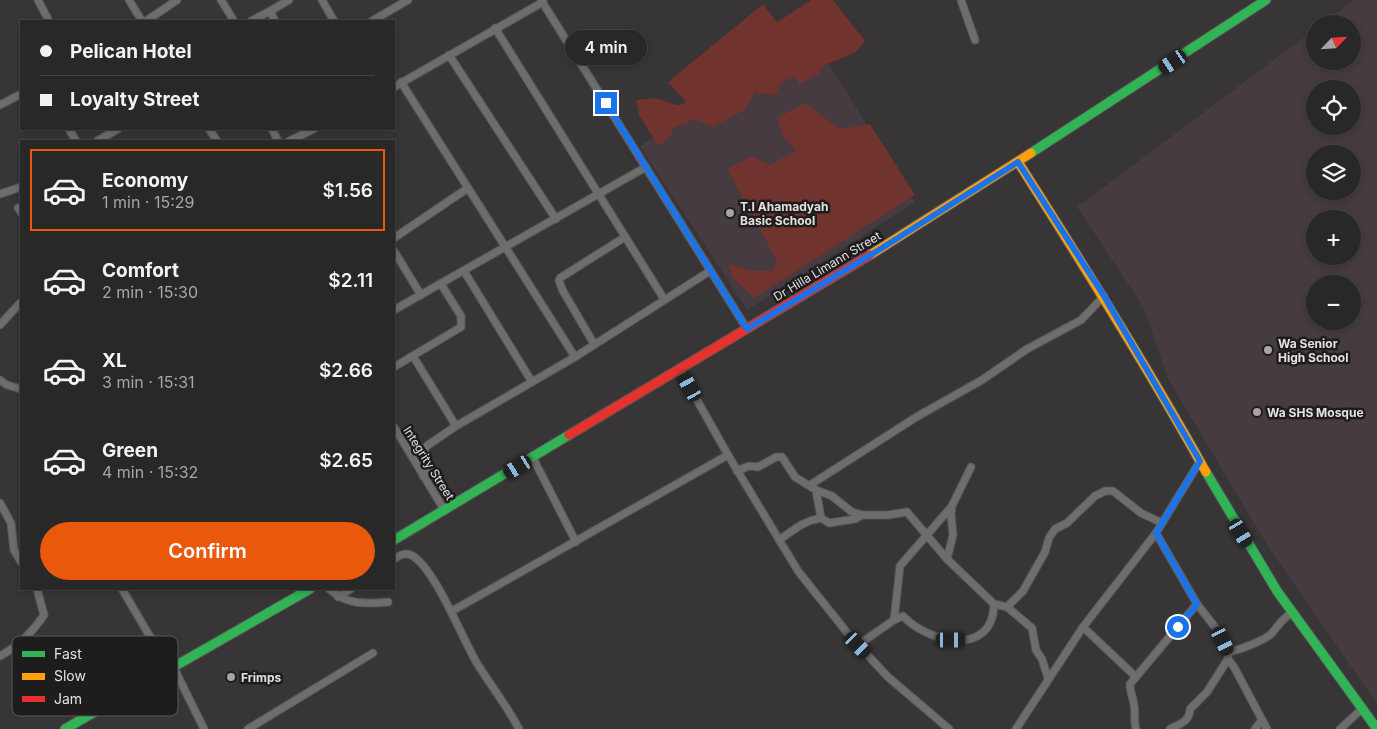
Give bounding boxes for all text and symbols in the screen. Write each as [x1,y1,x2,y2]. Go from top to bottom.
north arrow [1306,15,1361,70]
map controls [1306,15,1361,330]
callout: 4 min [565,31,647,66]
text: 4 min [584,37,628,57]
text: Pelican Hotel [70,40,192,63]
car [1156,47,1189,77]
button: locate [1306,80,1361,135]
text: Loyalty Street [70,88,199,111]
route end [595,92,617,114]
button: layers [1306,145,1361,200]
icon: car [42,168,87,213]
text: Economy [102,169,188,192]
text: $1.56 [323,179,373,202]
text: 1 min · 15:29 [102,192,194,212]
place label: T.I Ahamadyah Basic School [740,199,828,228]
marker: T.I Ahamadyah Basic School [724,207,736,219]
button: + [1306,210,1361,265]
street label: Dr Hilla Limann Street [771,228,883,304]
icon: car [42,258,87,303]
text: Comfort [102,259,179,282]
text: $2.11 [328,269,373,292]
button: − [1306,275,1361,330]
text: 2 min · 15:30 [102,282,198,302]
place label: Wa Senior High School [1278,336,1348,365]
marker: Wa Senior High School [1262,344,1274,356]
icon: car [42,348,87,393]
text: XL [102,349,127,372]
text: $2.66 [319,359,373,382]
car [676,370,703,404]
text: 3 min · 15:31 [102,372,195,392]
place label: Wa SHS Mosque [1267,405,1364,420]
marker: Wa SHS Mosque [1251,406,1263,418]
street label: Integrity Street [400,423,458,503]
icon: car [42,438,87,483]
text: Green [102,439,158,462]
text: $2.65 [319,449,373,472]
car [501,453,534,481]
text: 4 min · 15:32 [102,462,198,482]
car [1226,516,1255,550]
button: Confirm [40,522,375,580]
route start [1167,616,1189,638]
car [1209,624,1236,658]
car [842,629,873,661]
car [936,633,966,648]
legend [12,636,178,716]
text: Fast [54,645,82,662]
text: Slow [54,667,86,684]
place label: Frimps [241,670,282,685]
marker: Frimps [225,671,237,683]
text: Jam [54,690,82,707]

